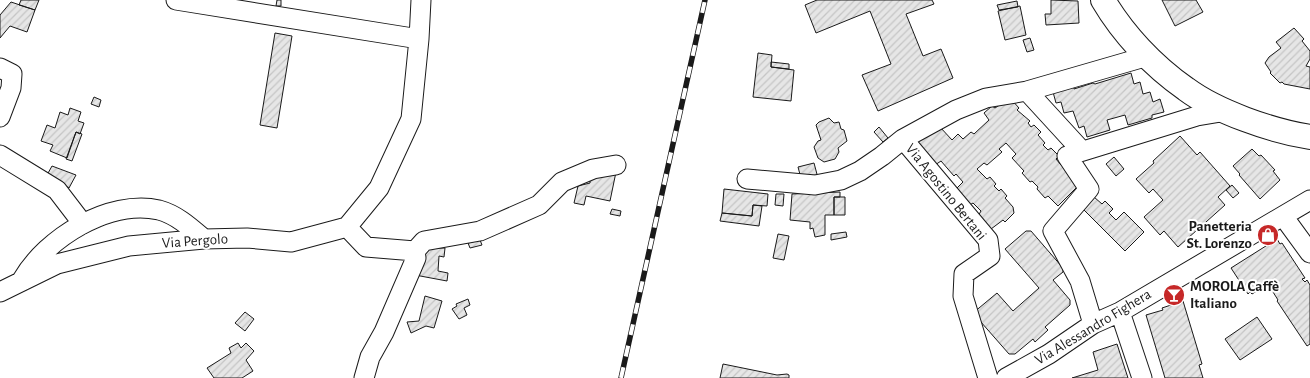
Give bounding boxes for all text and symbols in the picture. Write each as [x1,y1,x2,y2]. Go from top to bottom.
street label: Via Agostino Bertani [903,141,989,243]
place label: Panetteria St. Lorenzo [1186,219,1252,251]
shop icon: Panetteria St. Lorenzo [1256,223,1280,247]
street label: Via Pergolo [161,231,229,251]
place label: MOROLA Caffè Italiano [1190,279,1279,311]
bar icon: MOROLA Caffè Italiano [1162,283,1186,307]
street label: Via Alessandro Fighera [1032,286,1154,368]

